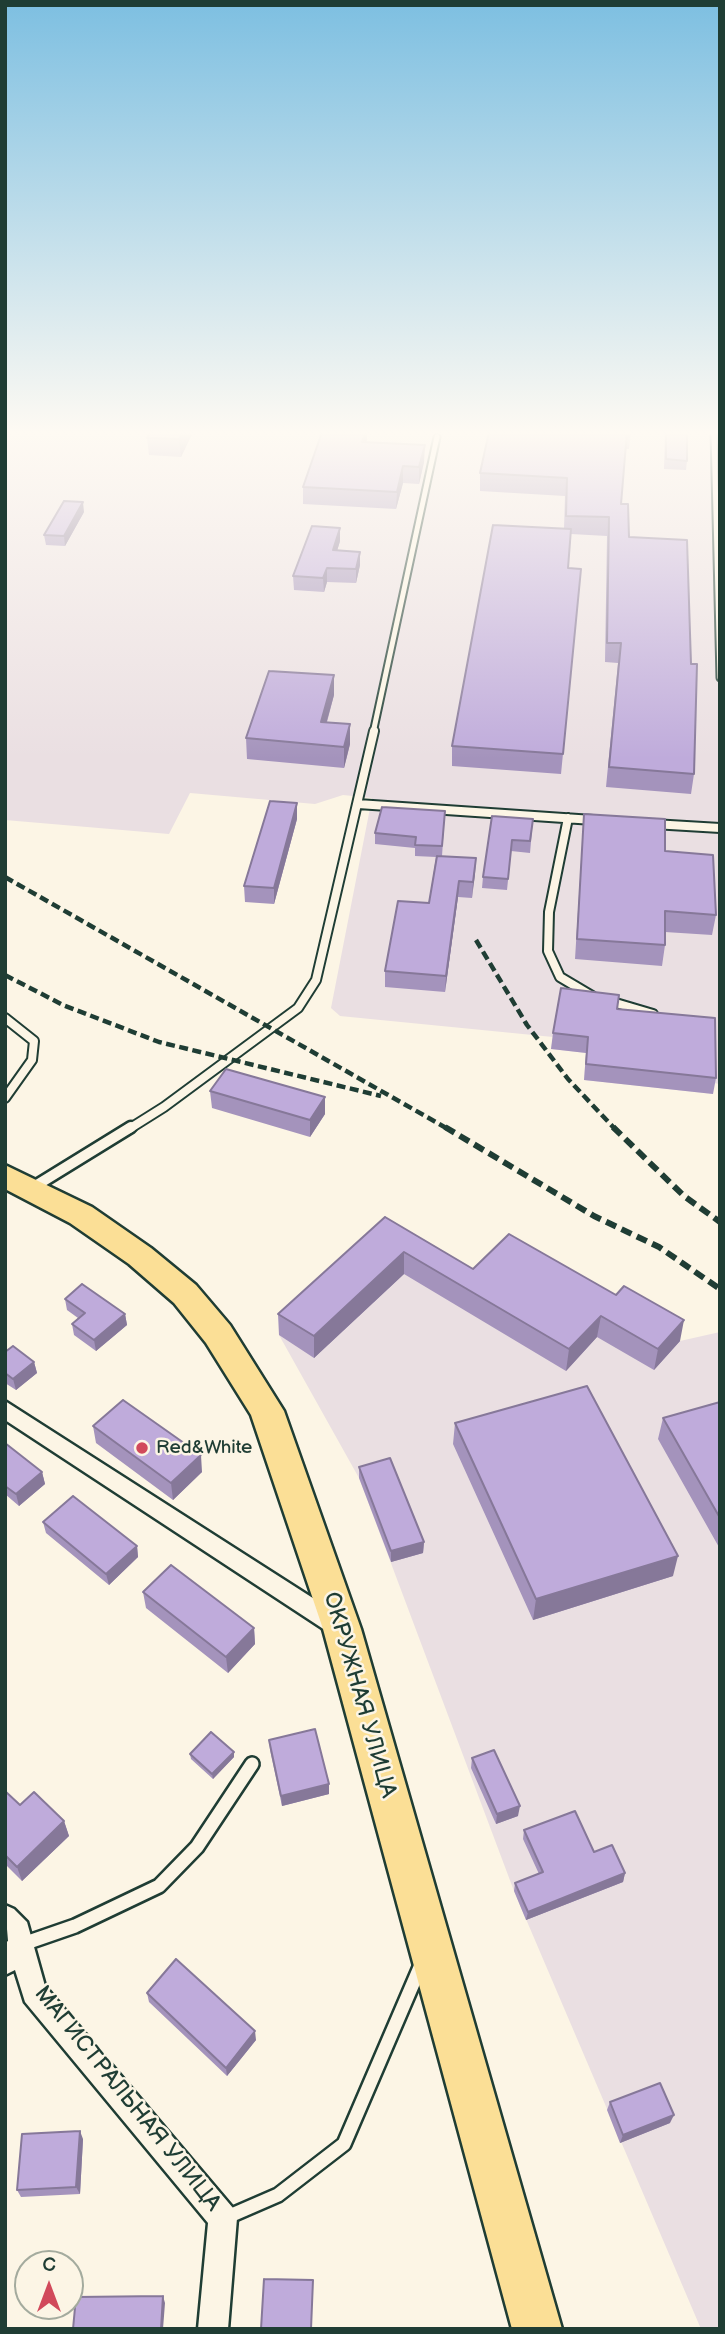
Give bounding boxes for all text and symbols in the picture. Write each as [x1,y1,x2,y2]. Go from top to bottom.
place label: Red&White [156,1437,252,1459]
marker: Red&White [134,1440,150,1456]
street label: ОКРУЖНАЯ УЛИЦА [316,1589,402,1801]
street label: МАГИСТРАЛЬНАЯ УЛИЦА [28,1981,226,2217]
north arrow [14,2250,84,2320]
text: С [42,2254,56,2277]

